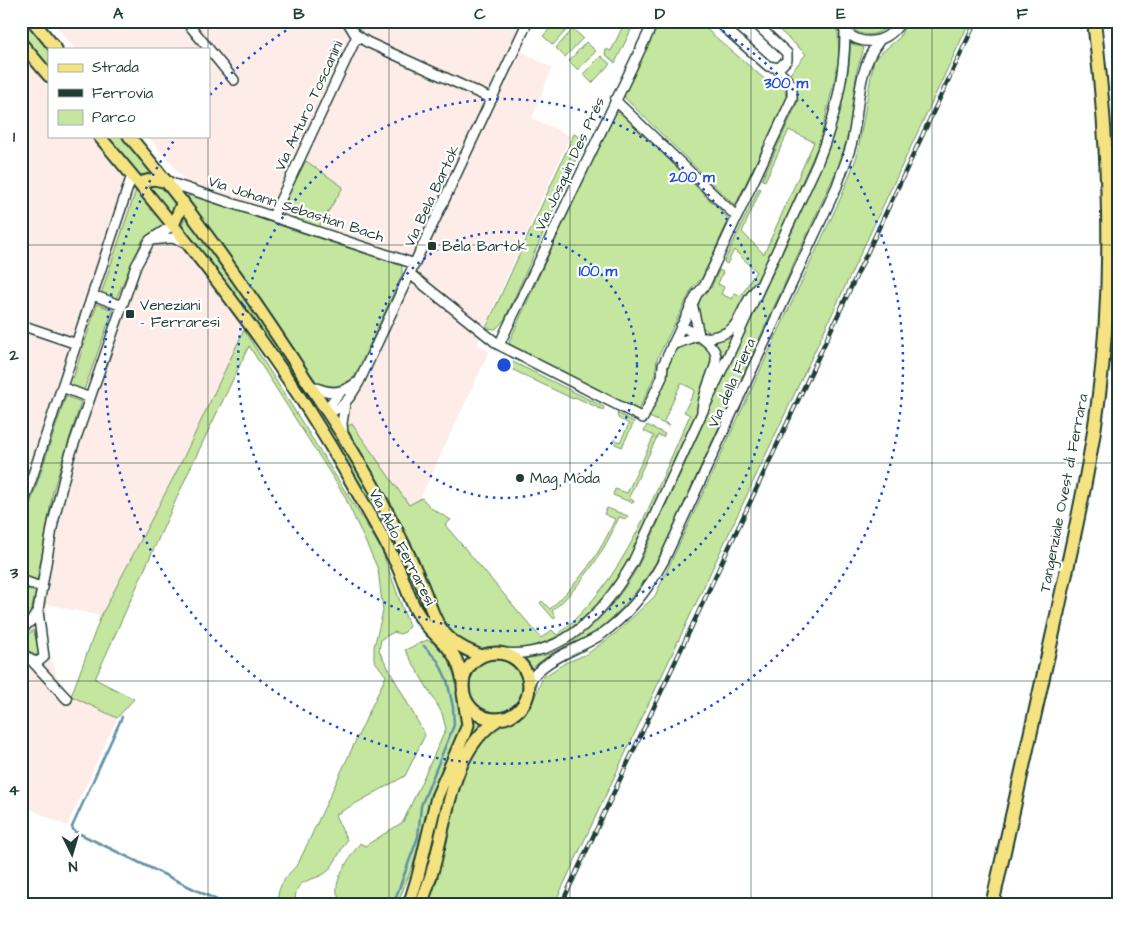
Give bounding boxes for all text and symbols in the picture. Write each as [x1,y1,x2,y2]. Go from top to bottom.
text: A [113,3,124,25]
text: B [293,3,305,25]
text: C [474,3,486,25]
text: D [655,3,666,25]
text: E [836,3,846,25]
text: F [1016,3,1028,25]
street label: Via Arturo Toscanini [270,37,349,175]
legend [48,48,210,138]
text: Strada [92,57,139,78]
text: 300 m [763,73,808,94]
text: Ferrovia [92,83,154,104]
street label: Via Josquin Des Prés [530,93,610,234]
text: Parco [92,107,136,128]
text: 1 [13,126,16,148]
street label: Via Bela Bartok [399,142,465,250]
text: 200 m [668,167,715,188]
street label: Via Johann Sebastian Bach [205,171,387,248]
place label: Bela Bartok [442,236,527,257]
marker: Bela Bartok [426,240,438,252]
text: 100 m [579,261,618,282]
place label: Veneziani - Ferraresi [140,295,220,333]
marker: Veneziani - Ferraresi [124,308,136,320]
street label: Via della Fiera [703,334,761,431]
text: 2 [8,344,19,366]
centre of rings [495,356,513,374]
street label: Tangenziale Ovest di Ferrara [1034,392,1095,594]
place label: Mag Moda [530,468,600,490]
marker: Mag Moda [514,472,526,484]
street label: Via Aldo Ferraresi [364,485,441,610]
text: 3 [9,562,19,584]
text: 4 [9,779,20,801]
north arrow [48,828,98,878]
text: N [68,856,78,876]

